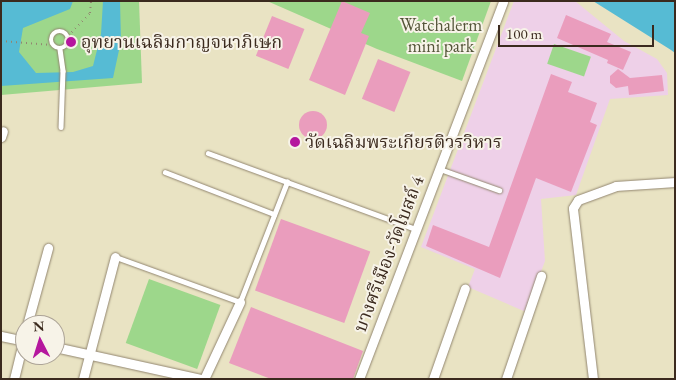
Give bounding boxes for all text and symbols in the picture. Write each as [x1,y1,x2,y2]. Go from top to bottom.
park label: Watchalerm mini park [400,15,482,58]
scale bar [501,15,657,47]
text: 100 m [506,24,542,43]
place label: อุทยานเฉลิมกาญจนาภิเษก [81,31,282,53]
marker: อุทยานเฉลิมกาญจนาภิเษก [65,36,77,48]
place label: วัดเฉลิมพระเกียรติวรวิหาร [305,131,502,153]
marker: วัดเฉลิมพระเกียรติวรวิหาร [289,136,301,148]
street label: บางศรีเมือง-วัดโบสถ์ 4 [349,173,429,335]
north arrow [15,315,65,365]
text: N [32,317,45,336]

